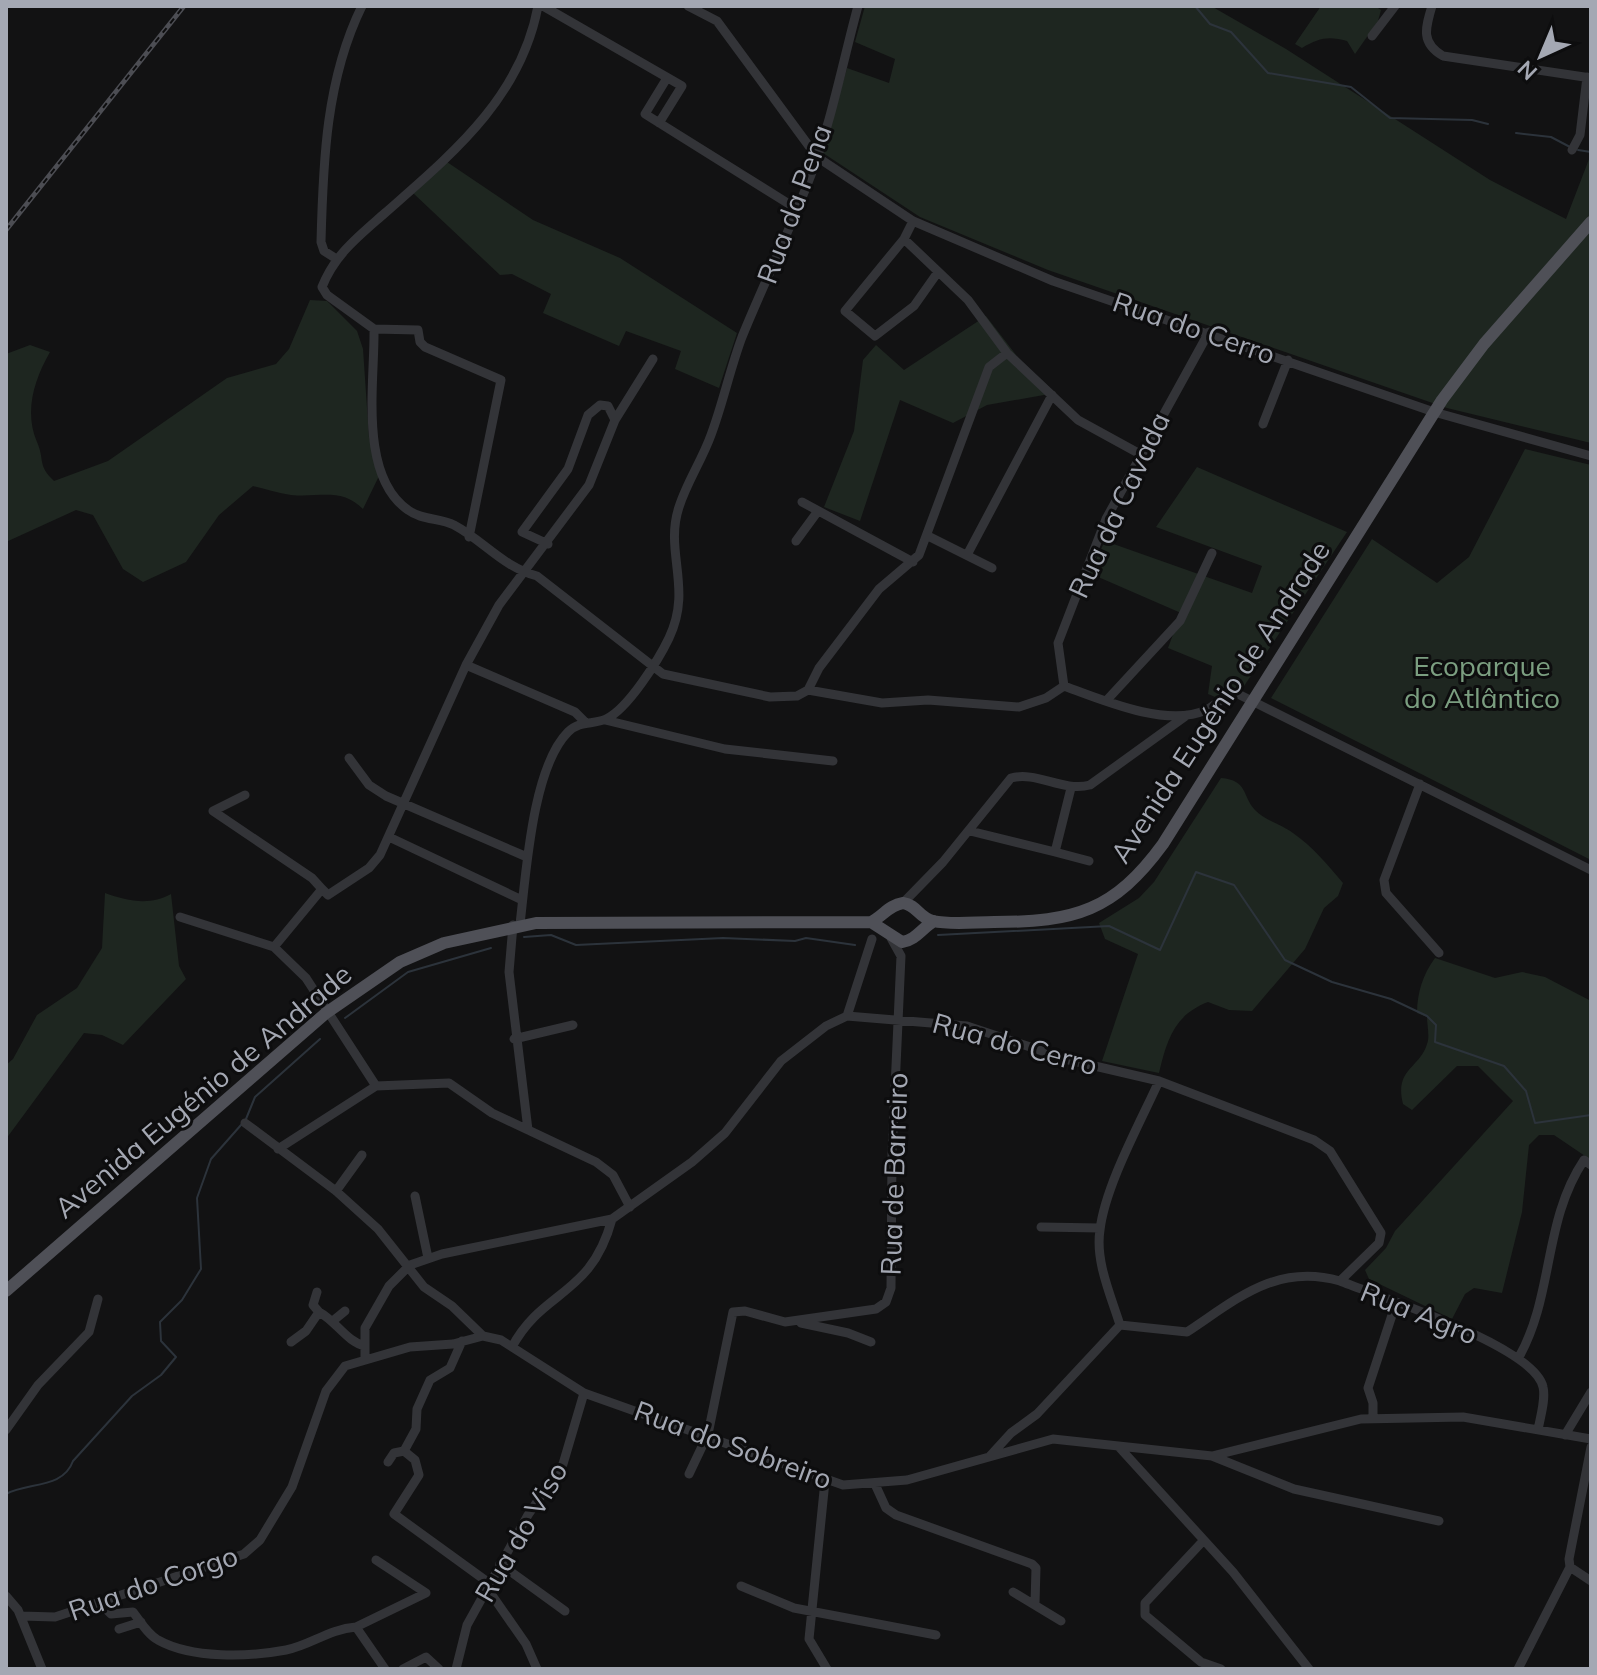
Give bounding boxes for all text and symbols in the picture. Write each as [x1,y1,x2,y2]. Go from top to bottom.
north arrow [1501,16,1581,96]
text: N [1511,55,1543,86]
street label: Rua da Pena [749,120,838,288]
street label: Rua do Cerro [1108,283,1280,372]
street label: Rua da Cavada [1060,406,1177,603]
street label: Avenida Eugénio de Andrade [1102,534,1337,869]
park label: Ecoparque do Atlântico [1404,648,1560,715]
street label: Avenida Eugénio de Andrade [47,956,358,1225]
street label: Rua do Cerro [929,1005,1101,1082]
street label: Rua de Barreiro [872,1072,915,1276]
street label: Rua Agro [1356,1273,1483,1352]
street label: Rua do Sobreiro [630,1393,837,1497]
street label: Rua do Viso [466,1456,575,1608]
street label: Rua do Corgo [64,1537,242,1628]

